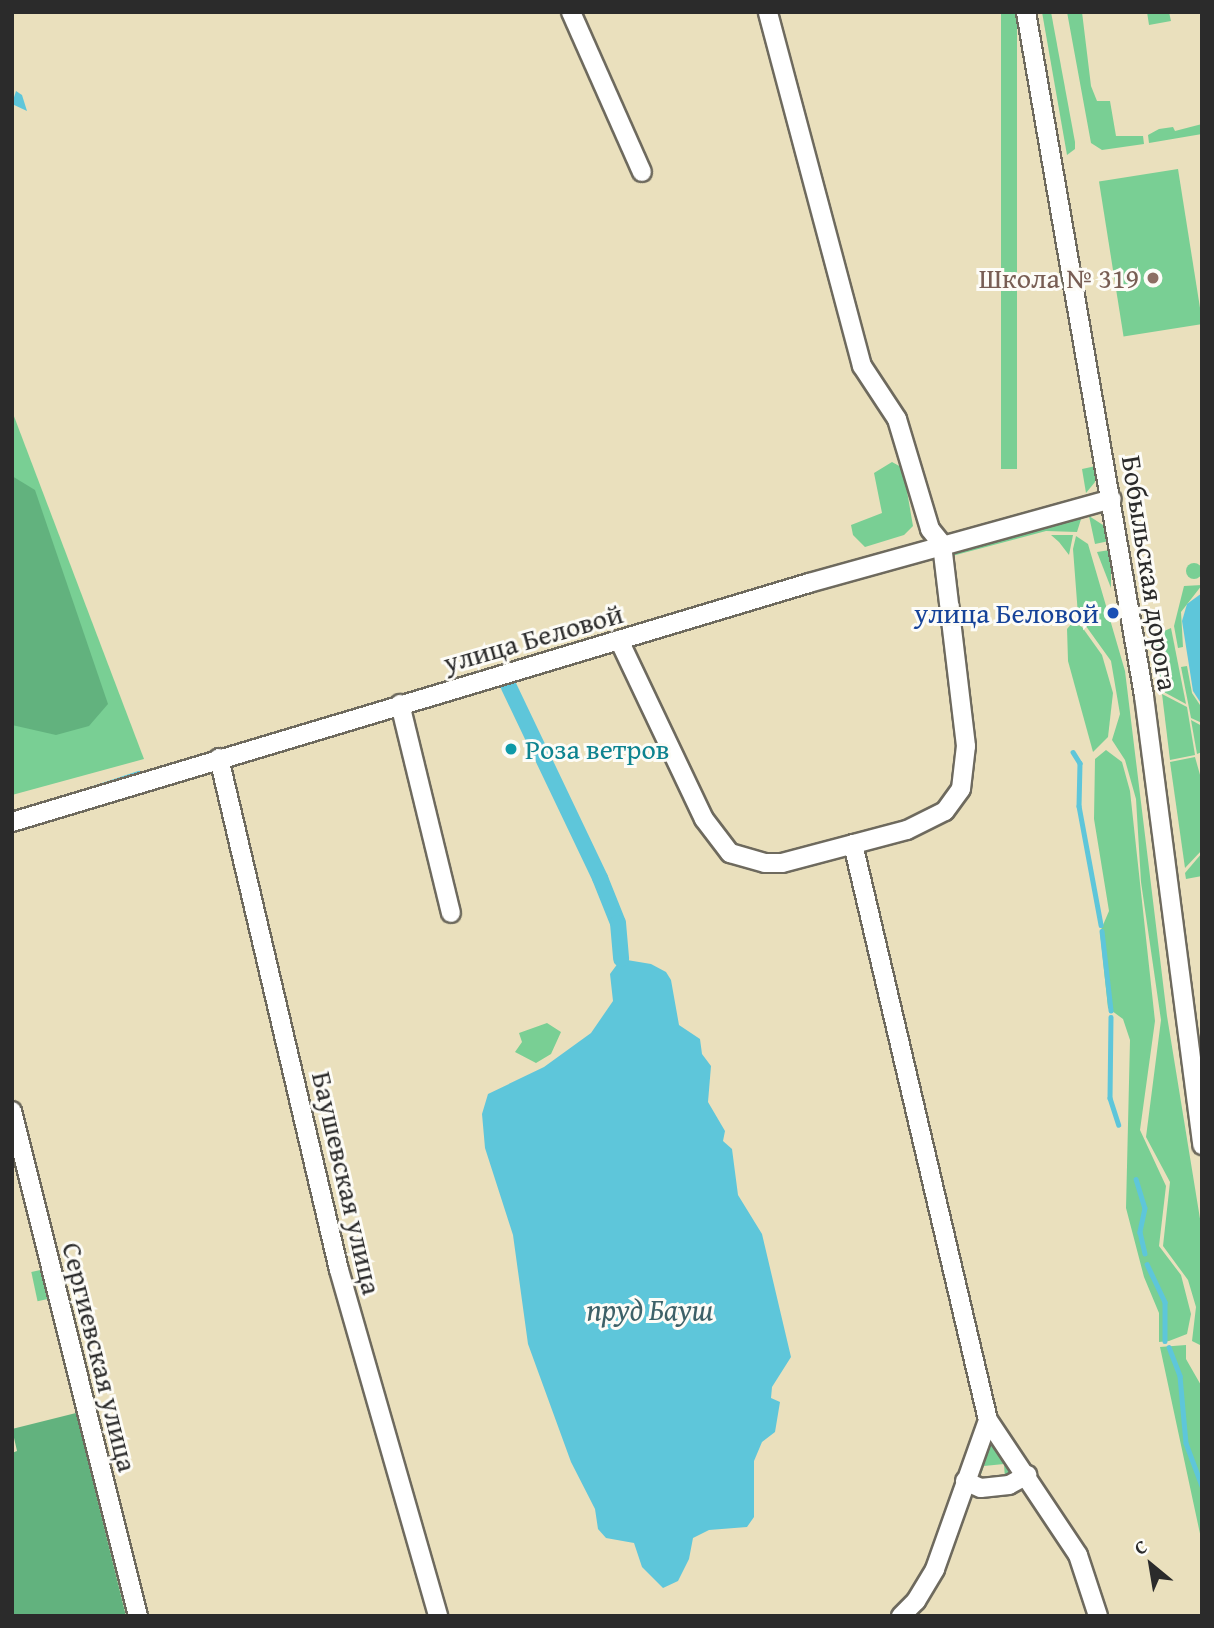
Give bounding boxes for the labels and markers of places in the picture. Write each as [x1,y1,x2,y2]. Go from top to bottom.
place label: Школа № 319 [979,261,1139,295]
marker: Школа № 319 [1145,270,1161,286]
place label: улица Беловой [914,596,1099,630]
marker: улица Беловой [1105,605,1121,621]
place label: Роза ветров [525,732,669,766]
marker: Роза ветров [503,741,519,757]

